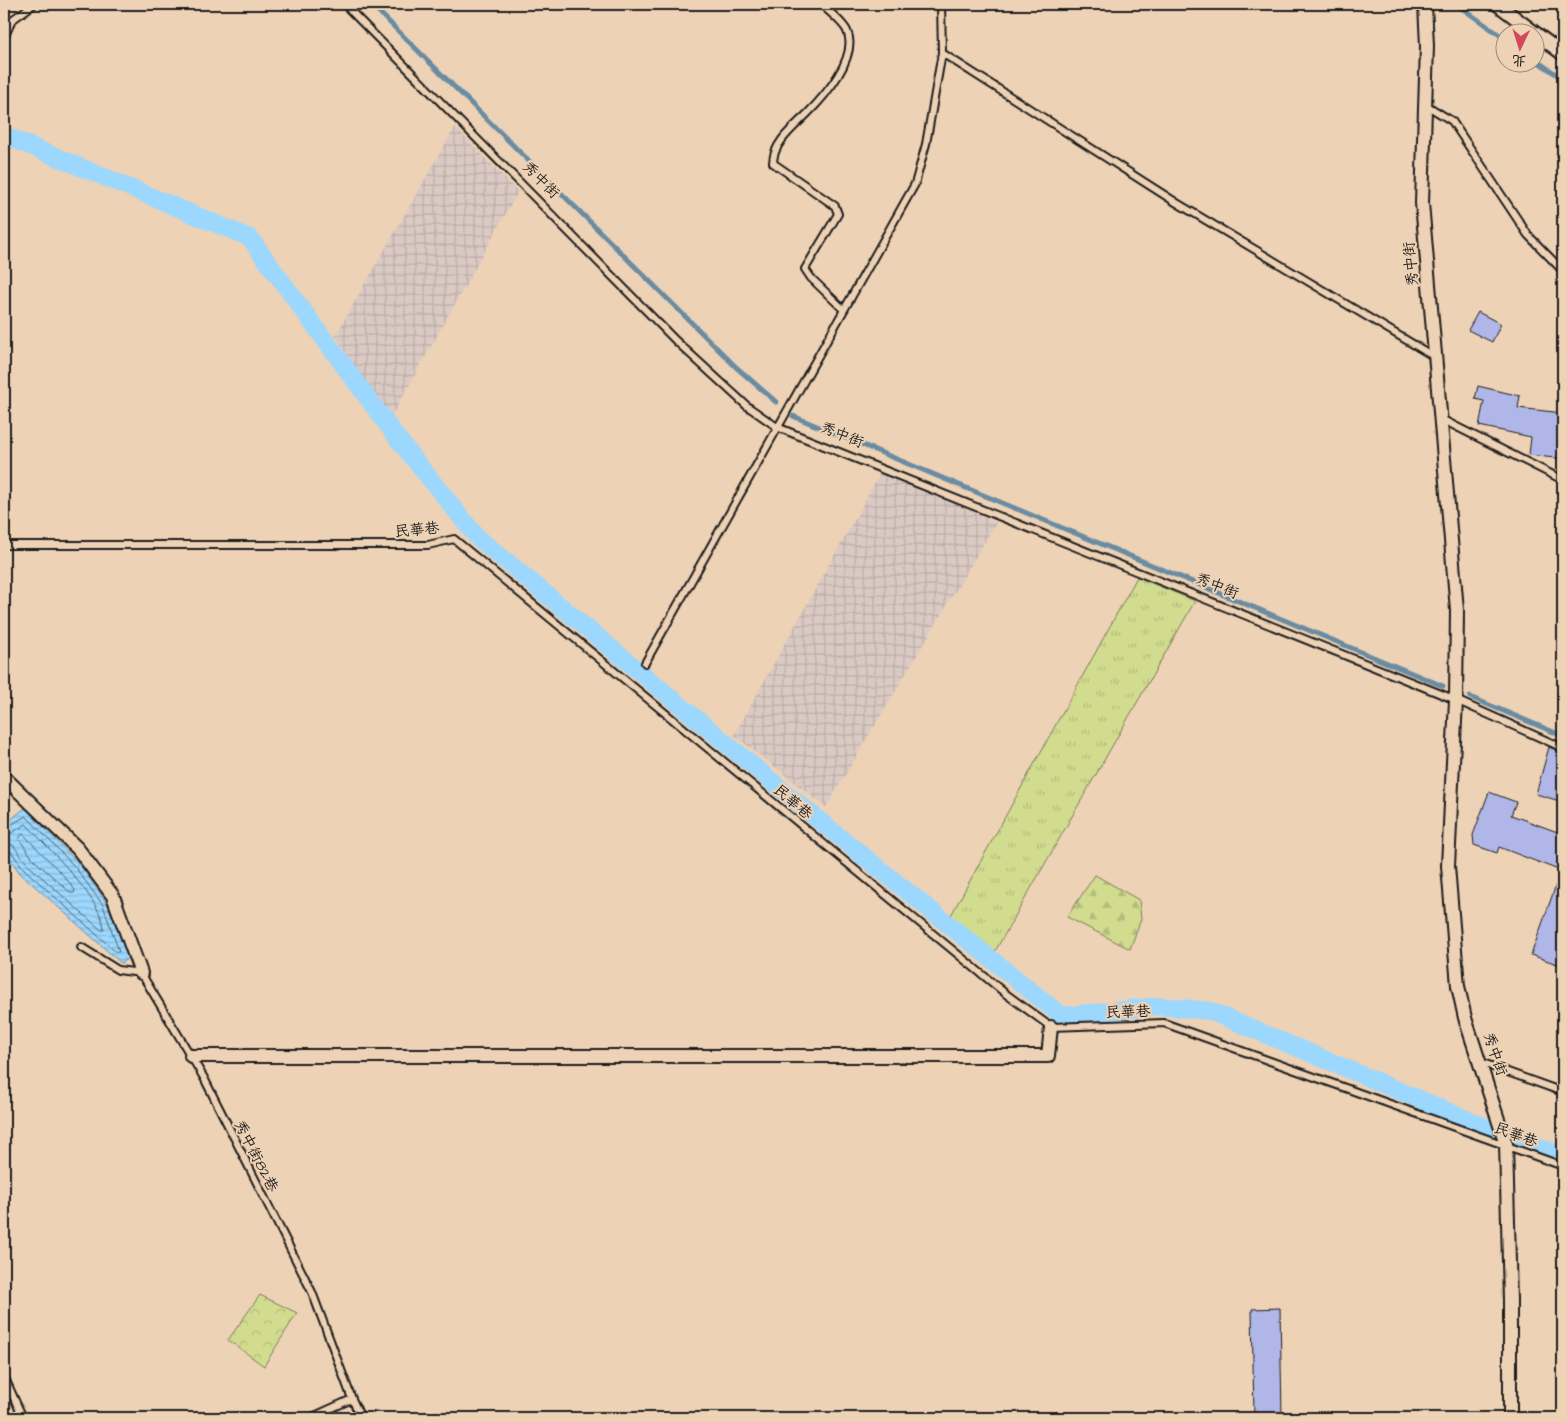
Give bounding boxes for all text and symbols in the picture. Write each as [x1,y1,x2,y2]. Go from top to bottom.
north arrow [1494,22,1544,72]
text: 北 [1511,50,1527,70]
street label: 秀中街 [518,157,564,203]
street label: 秀中街 [1399,241,1423,287]
street label: 秀中街 [817,417,867,453]
street label: 民華巷 [394,518,440,542]
street label: 秀中街 [1192,568,1242,604]
street label: 民華巷 [769,779,817,825]
street label: 民華巷 [1105,1001,1151,1023]
street label: 秀中街 [1478,1029,1512,1079]
street label: 秀中街82巷 [229,1116,283,1196]
street label: 民華巷 [1491,1117,1541,1153]

